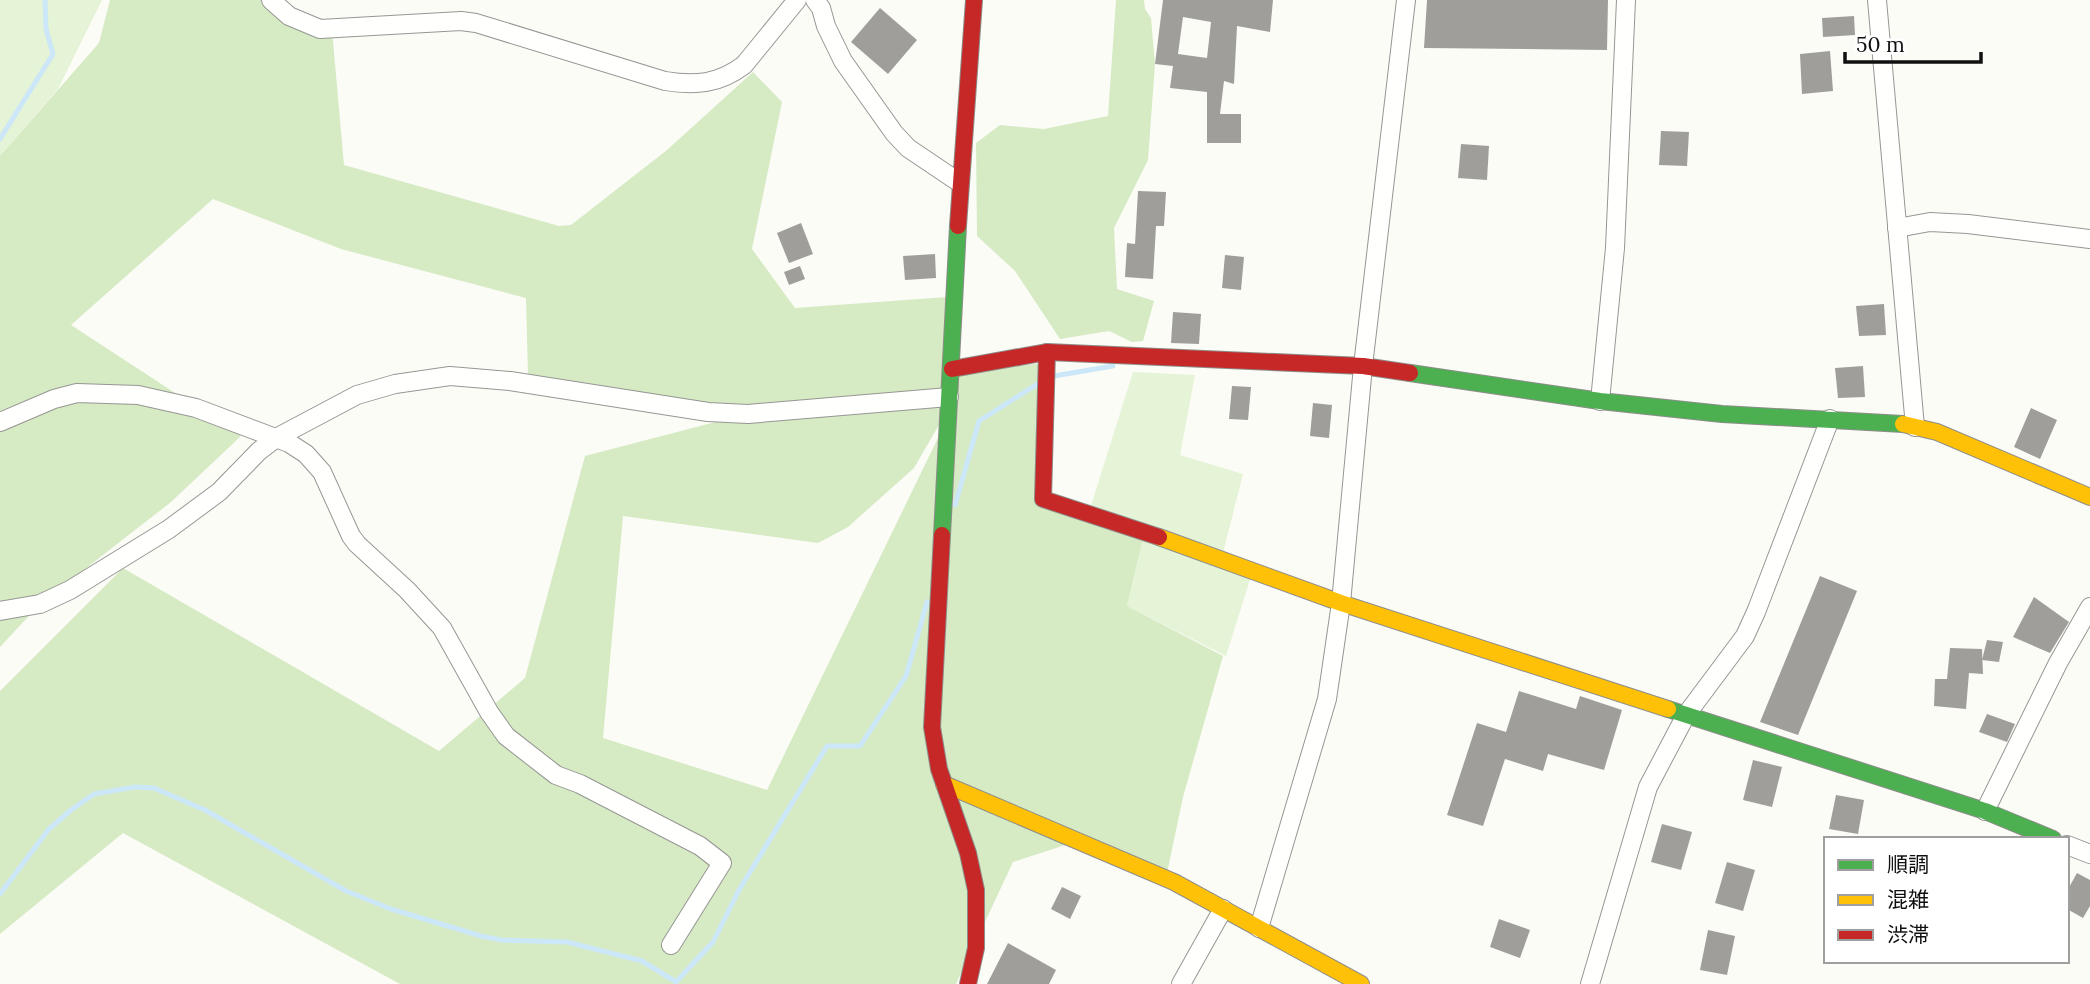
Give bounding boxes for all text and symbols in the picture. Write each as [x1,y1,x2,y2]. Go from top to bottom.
scale bar [1845,21,1982,65]
text: 50 m [1856,31,1905,58]
legend [1824,837,2069,963]
text: 順調 [1887,851,1929,878]
text: 混雑 [1887,886,1929,913]
text: 渋滞 [1887,921,1929,948]

